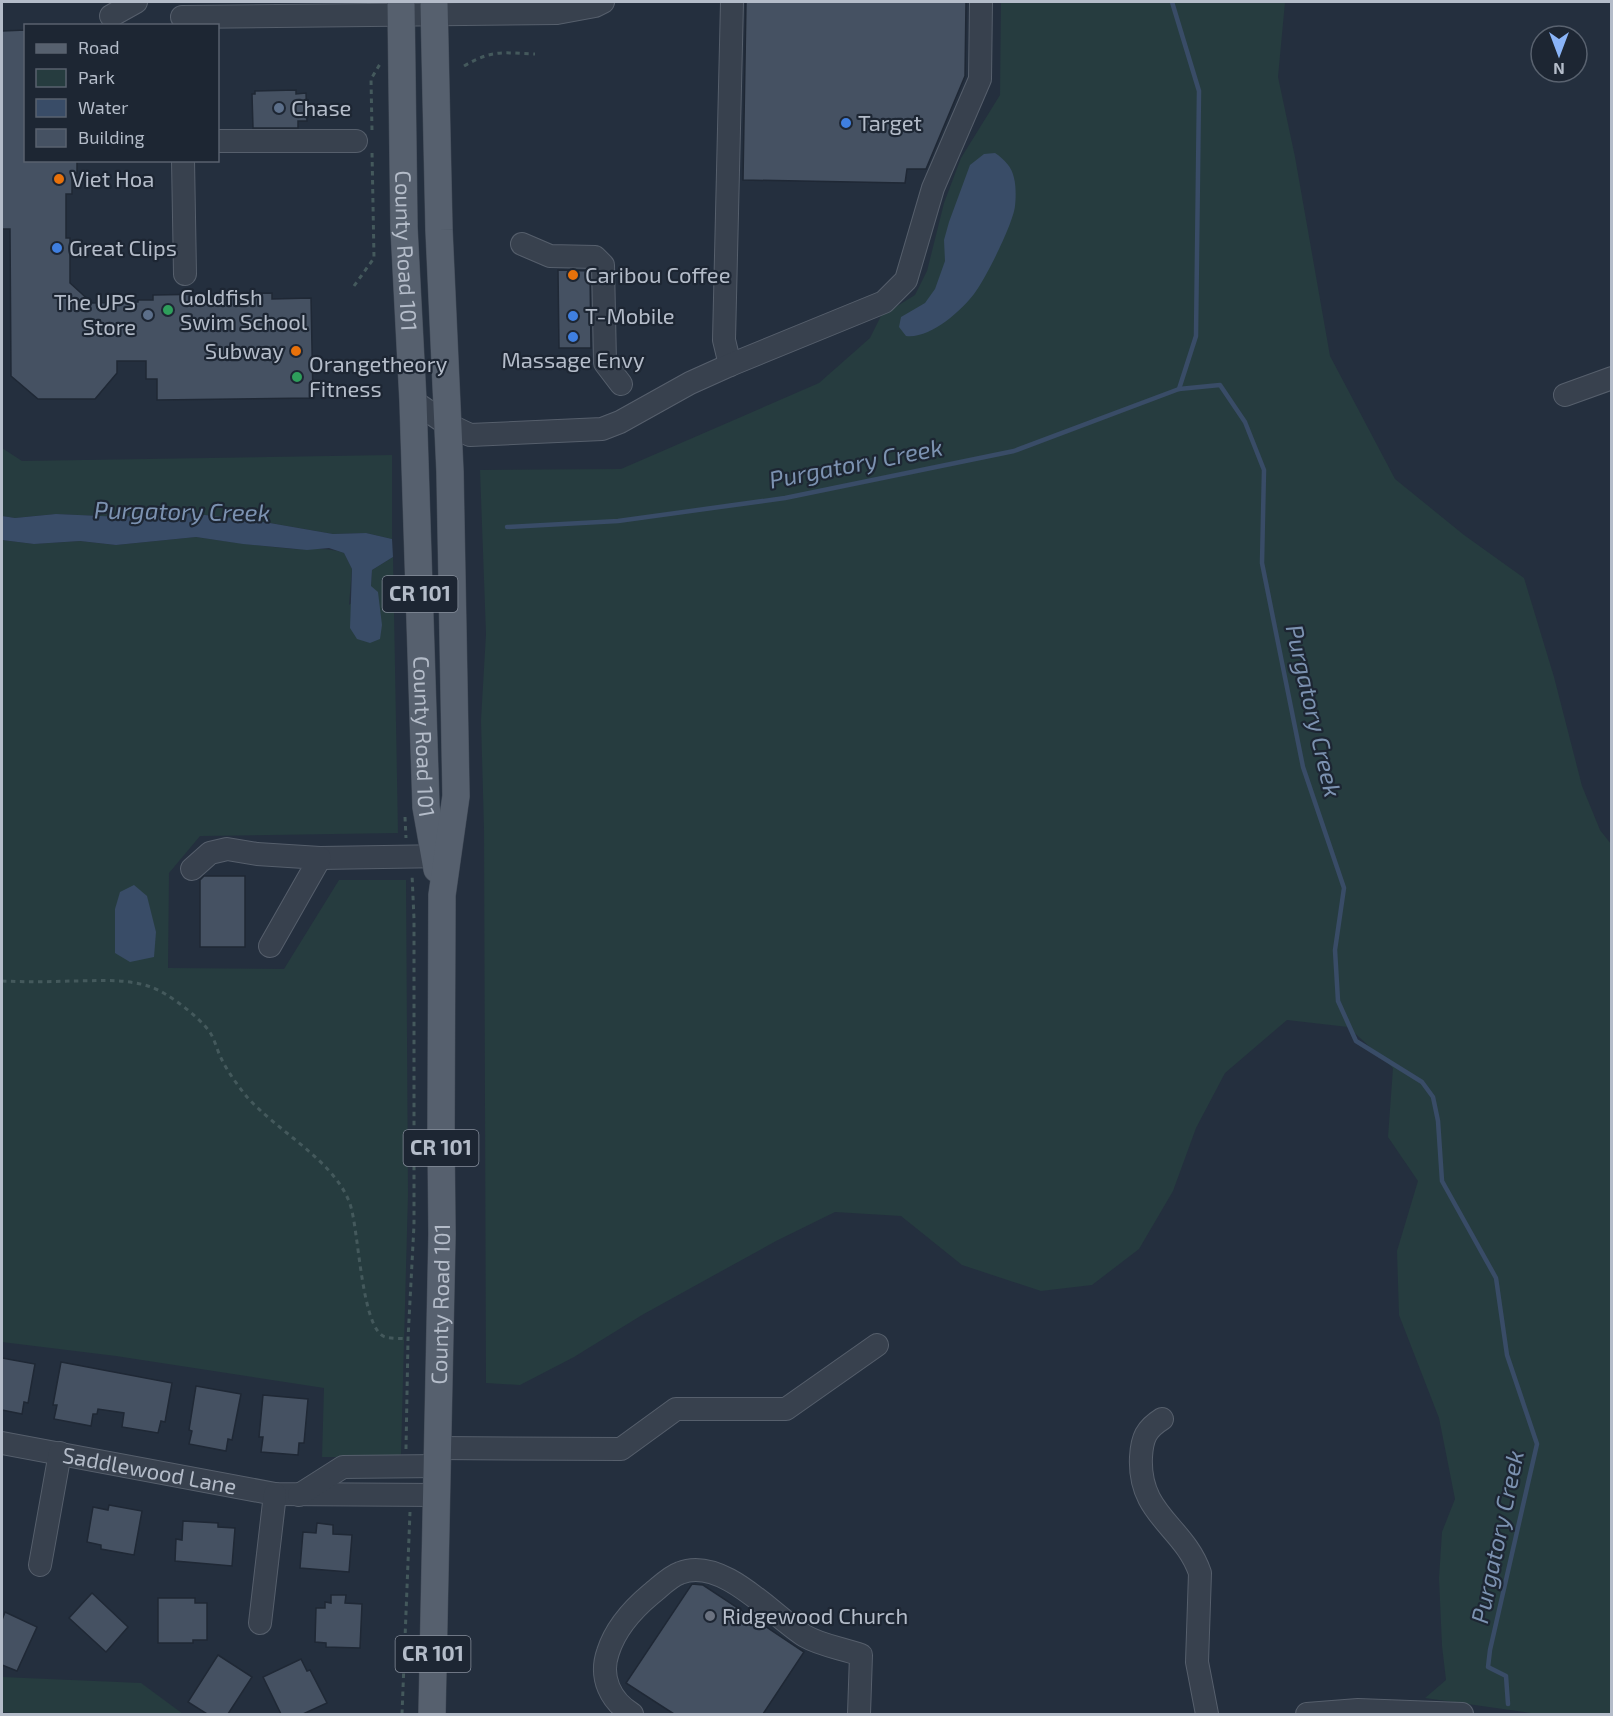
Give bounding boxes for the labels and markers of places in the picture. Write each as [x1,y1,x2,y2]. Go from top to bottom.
place label: Chase [291,94,351,120]
marker: Chase [272,101,286,115]
place label: Target [858,109,922,135]
marker: Target [839,116,853,130]
place label: Viet Hoa [71,165,154,191]
marker: Viet Hoa [52,172,66,186]
place label: Great Clips [69,234,177,260]
marker: Great Clips [50,241,64,255]
place label: Caribou Coffee [585,261,731,287]
marker: Caribou Coffee [566,268,580,282]
place label: Goldfish Swim School [180,283,308,334]
place label: The UPS Store [54,288,136,339]
place label: T-Mobile [585,302,675,328]
marker: Goldfish Swim School [161,303,175,317]
marker: The UPS Store [141,308,155,322]
marker: T-Mobile [566,309,580,323]
marker: Massage Envy [566,330,580,344]
place label: Subway [205,337,284,363]
marker: Subway [289,344,303,358]
place label: Massage Envy [501,346,645,372]
place label: Orangetheory Fitness [309,350,448,401]
marker: Orangetheory Fitness [290,370,304,384]
place label: Ridgewood Church [722,1602,908,1628]
marker: Ridgewood Church [703,1609,717,1623]

